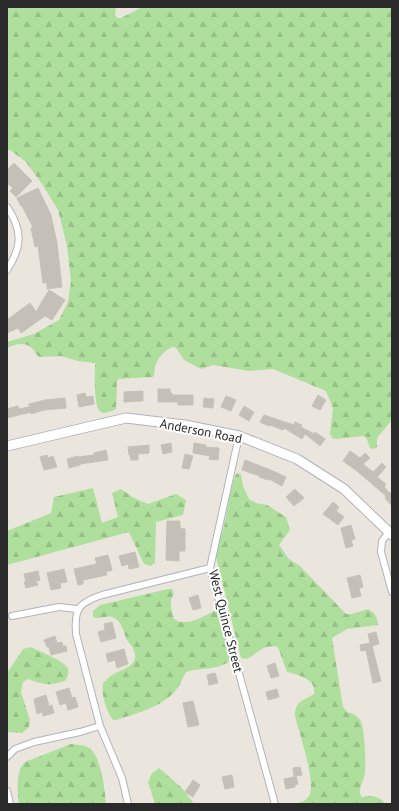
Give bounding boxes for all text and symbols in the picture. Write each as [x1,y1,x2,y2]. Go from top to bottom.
street label: Anderson Road [159,415,244,447]
street label: West Quince Street [205,568,247,675]

